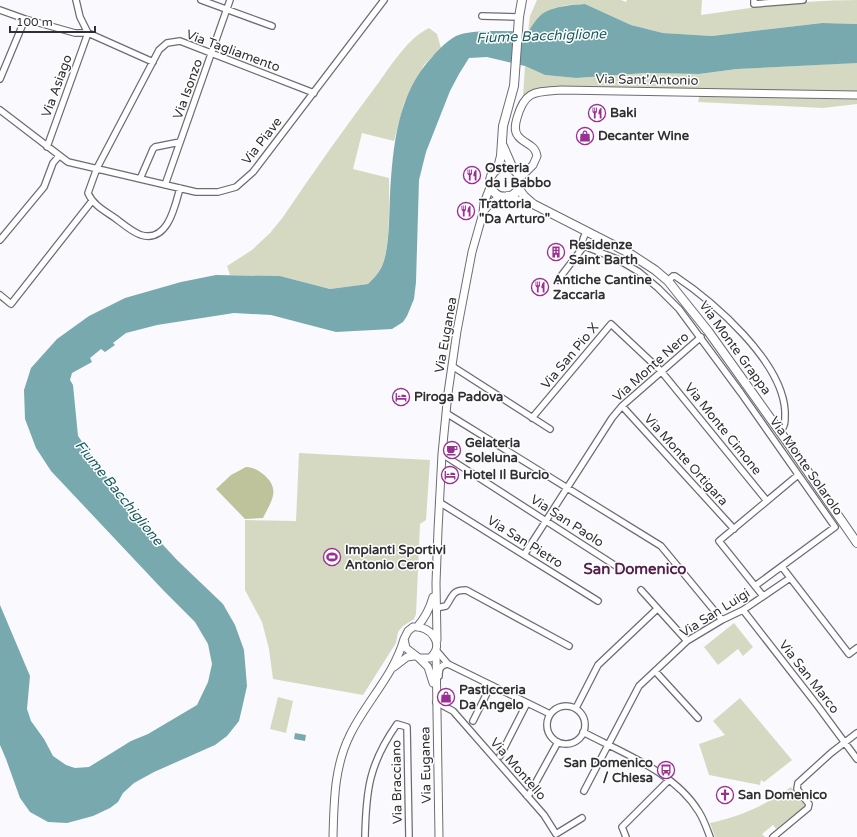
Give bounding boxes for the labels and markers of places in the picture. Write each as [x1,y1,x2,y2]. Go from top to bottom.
restaurant icon: Baki [587,103,607,123]
place label: Baki [610,105,637,121]
shop icon: Decanter Wine [575,126,595,146]
place label: Decanter Wine [598,128,690,144]
place label: Osteria da i Babbo [485,160,551,191]
restaurant icon: Osteria da i Babbo [462,165,482,185]
place label: Trattoria "Da Arturo" [478,196,550,227]
restaurant icon: Trattoria "Da Arturo" [456,201,476,221]
place label: Residenze Saint Barth [569,237,638,268]
building icon: Residenze Saint Barth [546,242,566,262]
place label: Antiche Cantine Zaccaria [553,272,652,303]
restaurant icon: Antiche Cantine Zaccaria [530,277,550,297]
hotel icon: Piroga Padova [391,387,411,407]
place label: Piroga Padova [414,389,503,405]
place label: Gelateria Soleluna [465,435,520,466]
cafe icon: Gelateria Soleluna [442,440,462,460]
hotel icon: Hotel Il Burcio [440,465,460,485]
place label: Hotel Il Burcio [463,467,549,483]
place label: Impianti Sportivi Antonio Ceron [345,542,446,573]
sports icon: Impianti Sportivi Antonio Ceron [322,547,342,567]
place label: Pasticceria Da Angelo [459,682,526,713]
shop icon: Pasticceria Da Angelo [436,687,456,707]
place label: San Domenico / Chiesa [564,755,653,786]
bus stop icon: San Domenico / Chiesa [656,760,676,780]
church icon: San Domenico [715,785,735,805]
place label: San Domenico [738,787,827,803]

